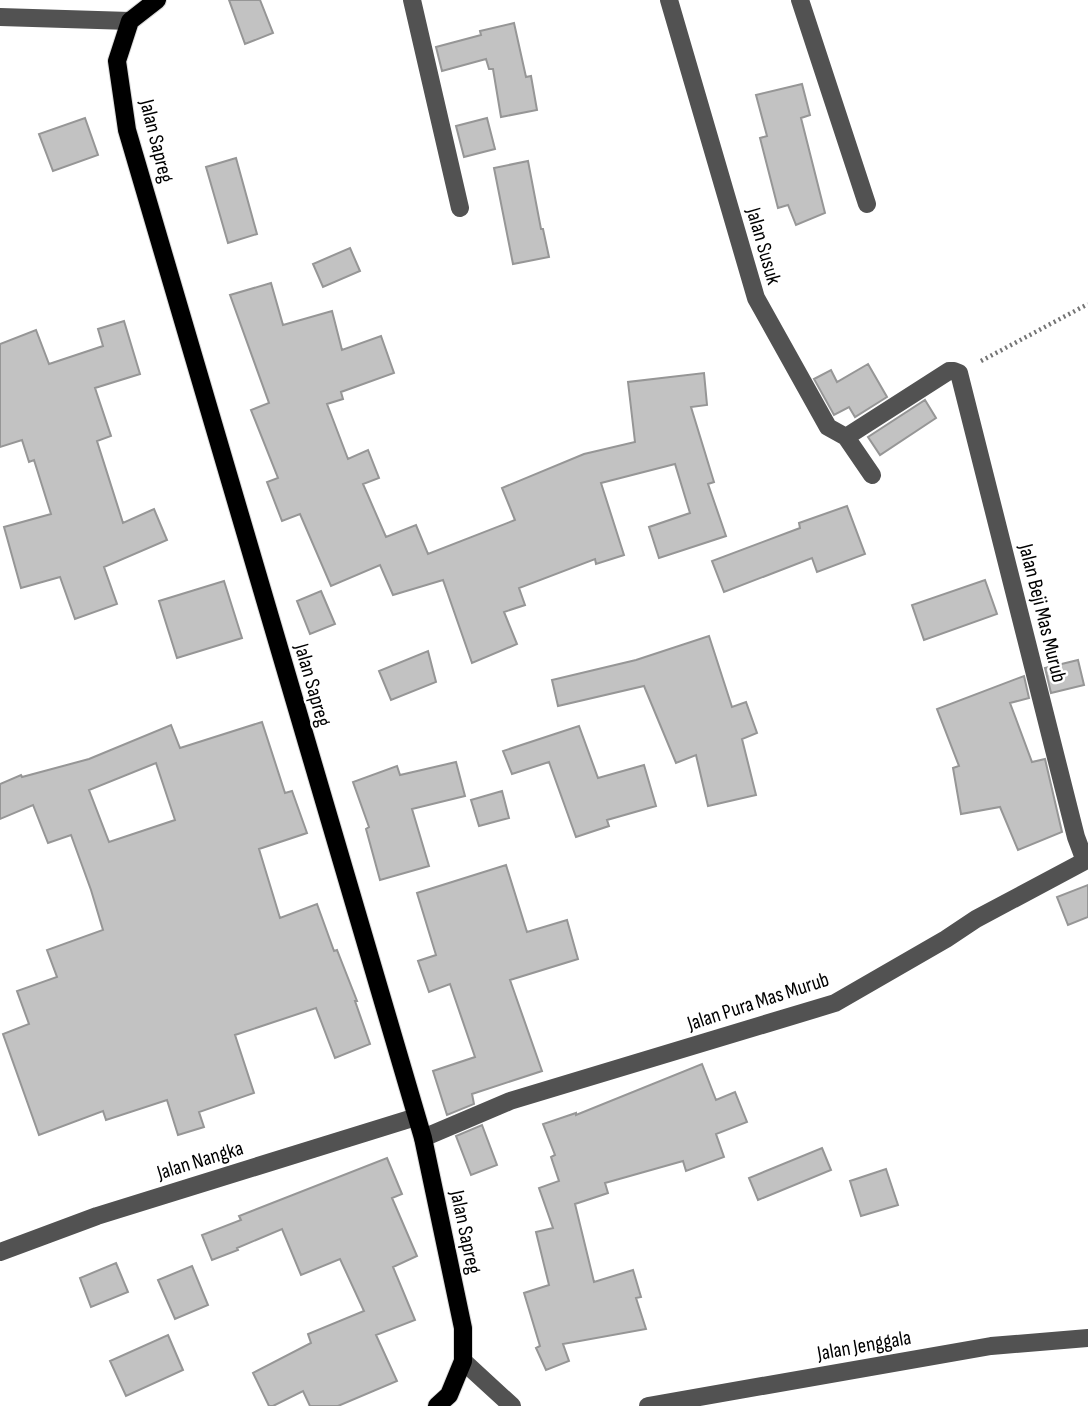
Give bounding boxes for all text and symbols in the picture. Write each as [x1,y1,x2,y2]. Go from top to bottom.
street label: Jalan Sapreg [134,96,179,185]
street label: Jalan Susuk [740,204,786,287]
street label: Jalan Beji Mas Murub [1013,540,1072,685]
street label: Jalan Sapreg [289,640,336,729]
street label: Jalan Pura Mas Murub [683,967,832,1036]
street label: Jalan Nangka [153,1136,246,1186]
street label: Jalan Sapreg [444,1187,487,1276]
street label: Jalan Jenggala [814,1325,913,1366]

